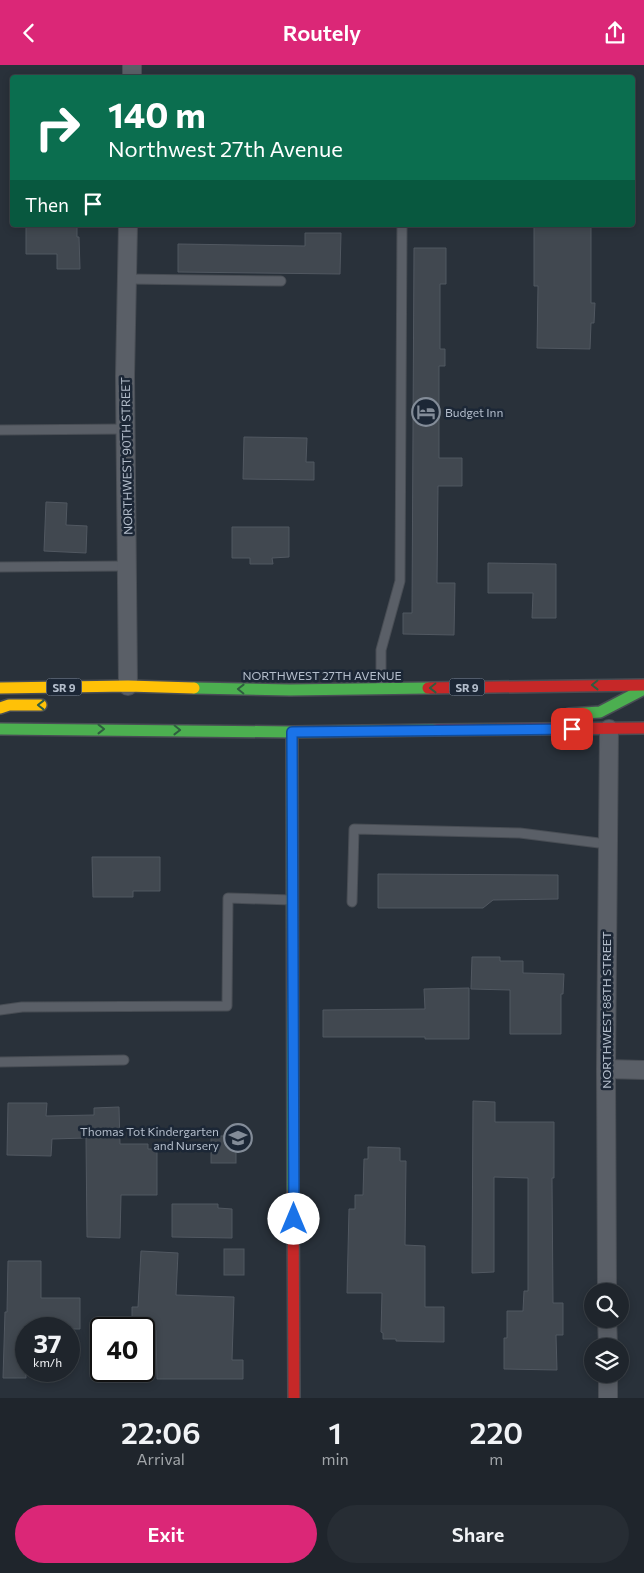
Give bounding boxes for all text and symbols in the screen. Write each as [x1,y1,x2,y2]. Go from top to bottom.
icon: back [15,19,43,47]
text: Routely [283,19,361,46]
icon: share [601,19,629,47]
text: 140 m [108,92,206,135]
icon: right [25,95,90,160]
text: Northwest 27th Avenue [108,135,343,162]
icon: arrive [79,190,107,218]
text: Then [25,193,69,216]
street label: NORTHWEST 90TH STREET [118,377,134,535]
hotel icon: Budget Inn [411,397,441,427]
place label: Budget Inn [445,405,503,419]
street label: NORTHWEST 27TH AVENUE [242,668,402,682]
road number: SR 9 [46,679,82,695]
road number: SR 9 [450,679,484,695]
one-way arrow [591,680,599,691]
one-way arrow [429,683,436,693]
one-way arrow [237,684,245,694]
one-way arrow [37,700,45,710]
pin [551,708,593,750]
icon: arrive [558,715,586,743]
one-way arrow [98,724,105,734]
one-way arrow [174,725,181,735]
street label: NORTHWEST 88TH STREET [599,931,613,1089]
school or university icon: Thomas Tot Kindergarten and Nursery [223,1123,253,1153]
place label: Thomas Tot Kindergarten and Nursery [80,1124,219,1152]
position arrow [267,1192,319,1244]
map controls [584,1283,629,1383]
button: search [584,1283,629,1328]
speed limit sign: 40 [90,1317,155,1382]
text: 37 [33,1328,62,1358]
button: layers [584,1338,629,1383]
text: km/h [33,1355,62,1369]
text: 22:06 [121,1413,201,1450]
text: 1 [328,1413,342,1450]
text: 220 [470,1413,523,1450]
text: Arrival [137,1449,185,1468]
text: min [321,1449,349,1468]
text: m [489,1449,503,1468]
button: Exit [15,1505,317,1563]
button: Share [327,1505,629,1563]

